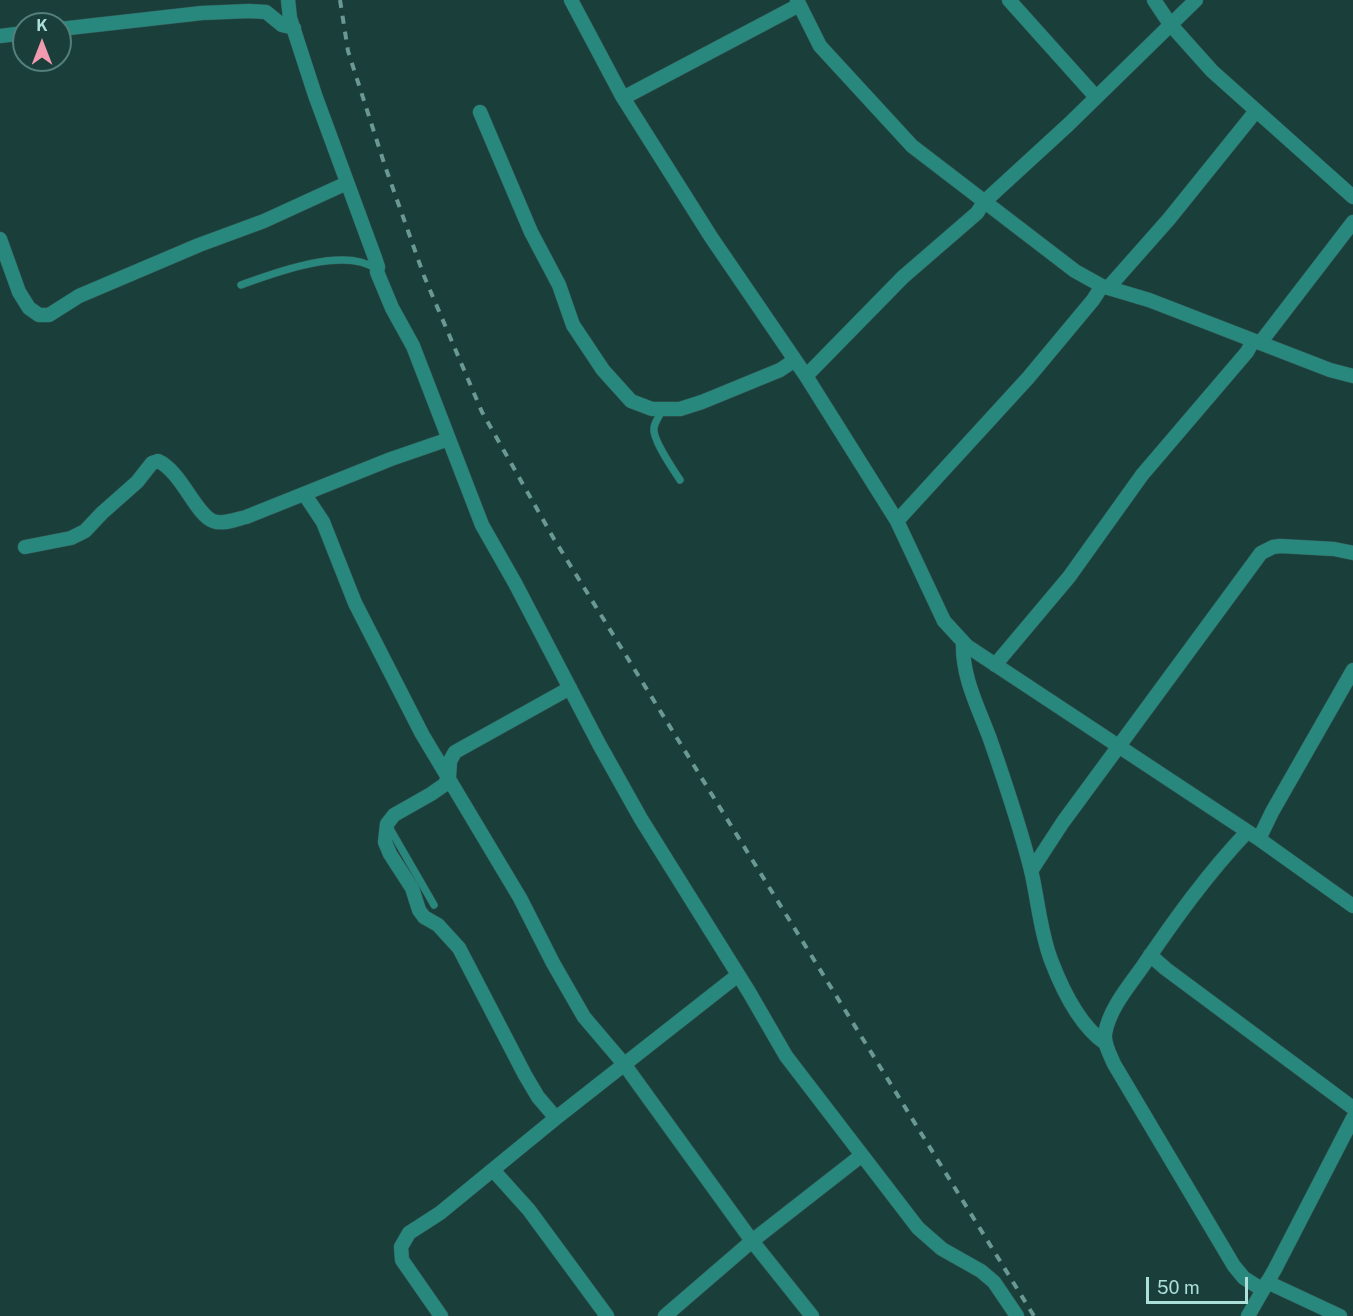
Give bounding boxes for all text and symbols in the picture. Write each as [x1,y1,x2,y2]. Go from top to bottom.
north arrow [12,12,72,72]
text: K [36,16,48,35]
scale bar [1149,1265,1251,1303]
text: 50 m [1157,1277,1200,1298]

